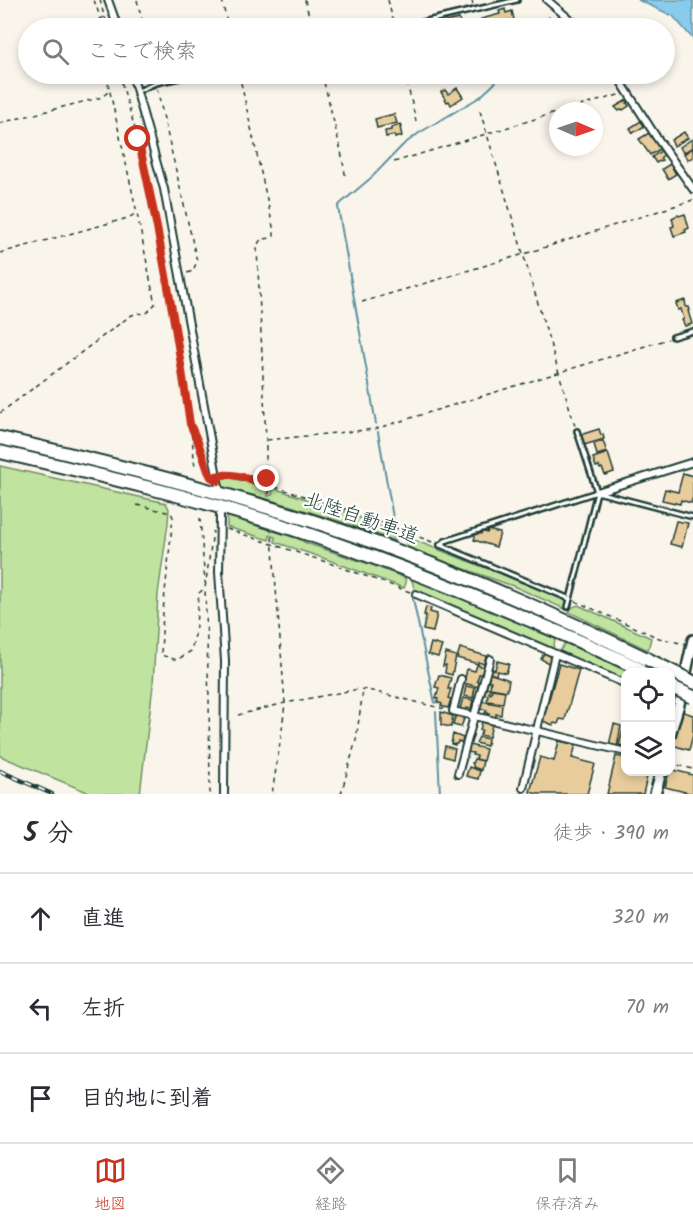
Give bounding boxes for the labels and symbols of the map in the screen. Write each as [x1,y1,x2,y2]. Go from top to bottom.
north arrow [549,102,603,156]
route start [124,125,150,151]
route end [253,465,279,491]
street label: 北陸自動車道 [299,484,423,554]

